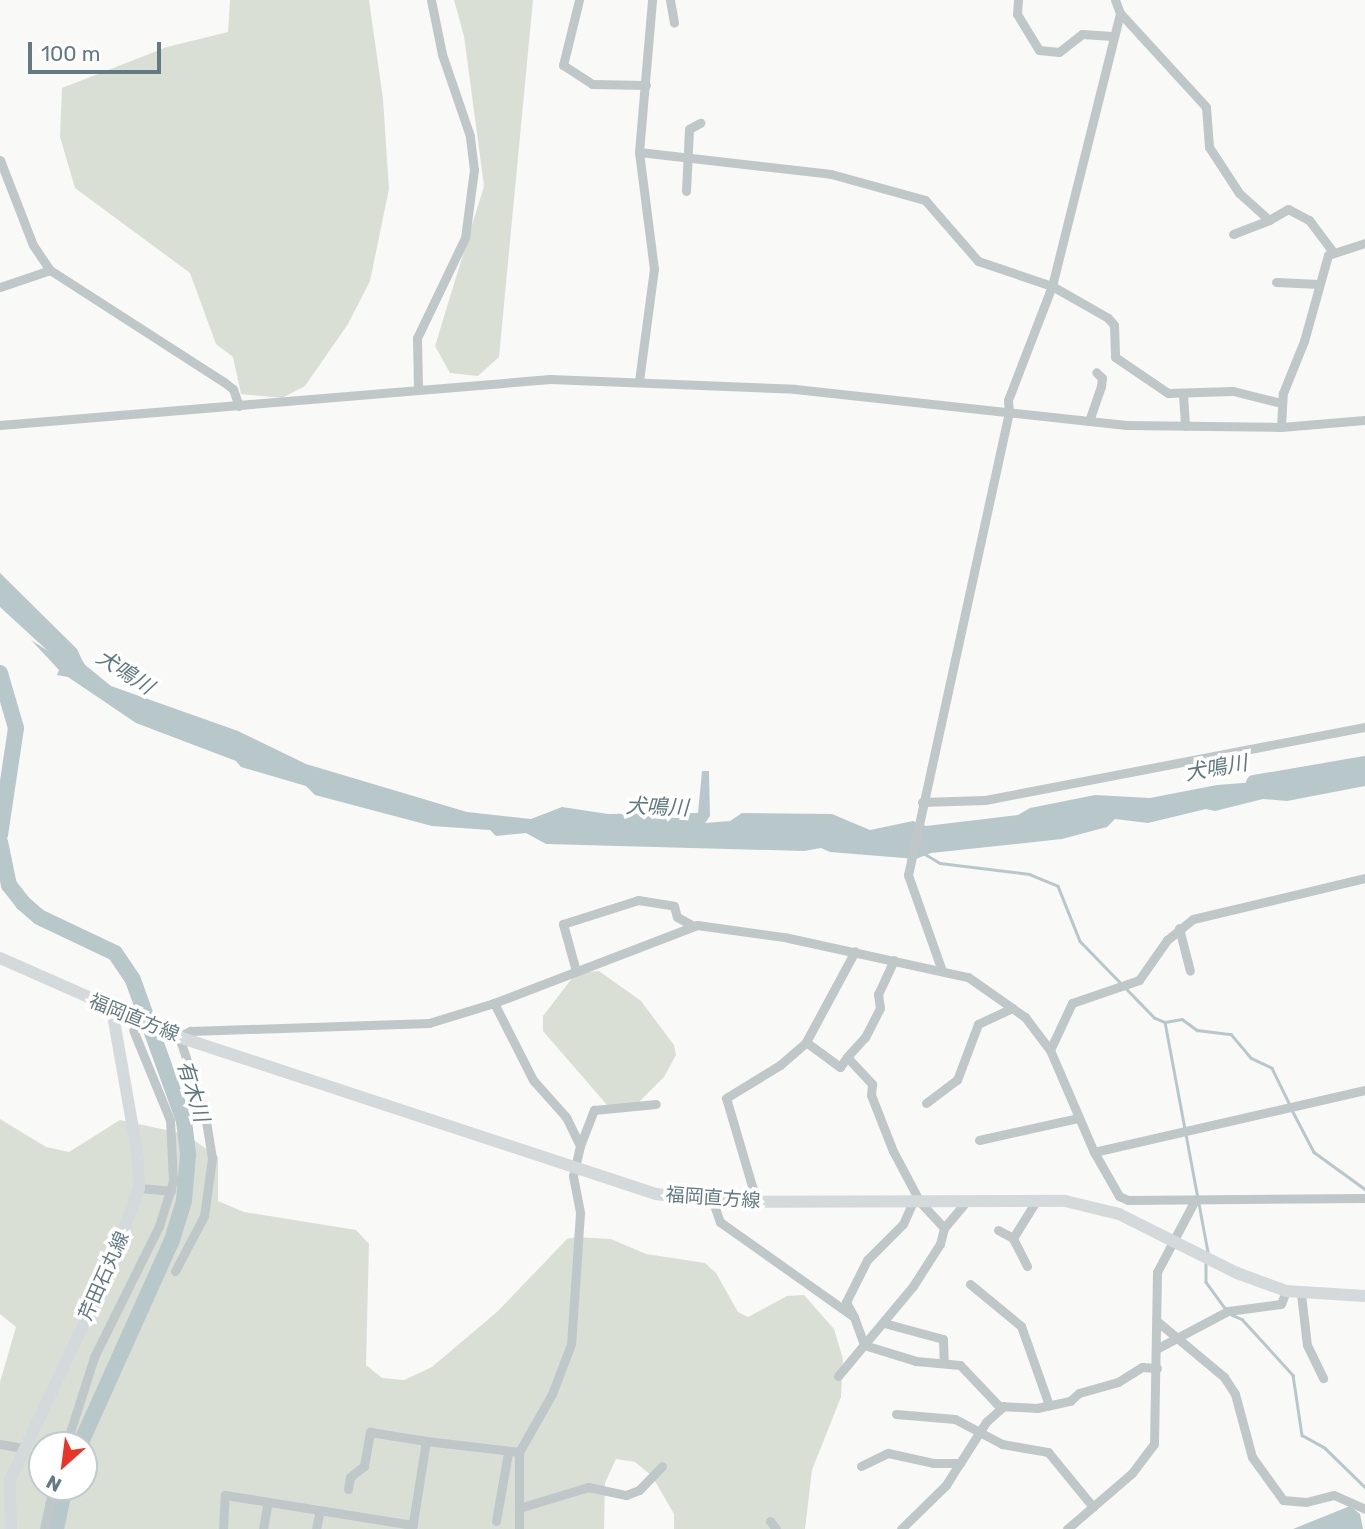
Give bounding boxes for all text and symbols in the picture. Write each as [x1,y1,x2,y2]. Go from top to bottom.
scale bar [32,28,164,72]
text: 100 m [41,41,100,66]
water label: 犬鳴川 [92,644,158,700]
water label: 犬鳴川 [1183,750,1249,786]
water label: 犬鳴川 [625,793,689,821]
street label: 福岡直方線 [86,990,182,1046]
water label: 有木川 [172,1057,214,1125]
street label: 福岡直方線 [665,1183,761,1213]
street label: 芹田石丸線 [74,1228,134,1324]
north arrow [28,1431,98,1501]
text: N [42,1470,65,1497]

